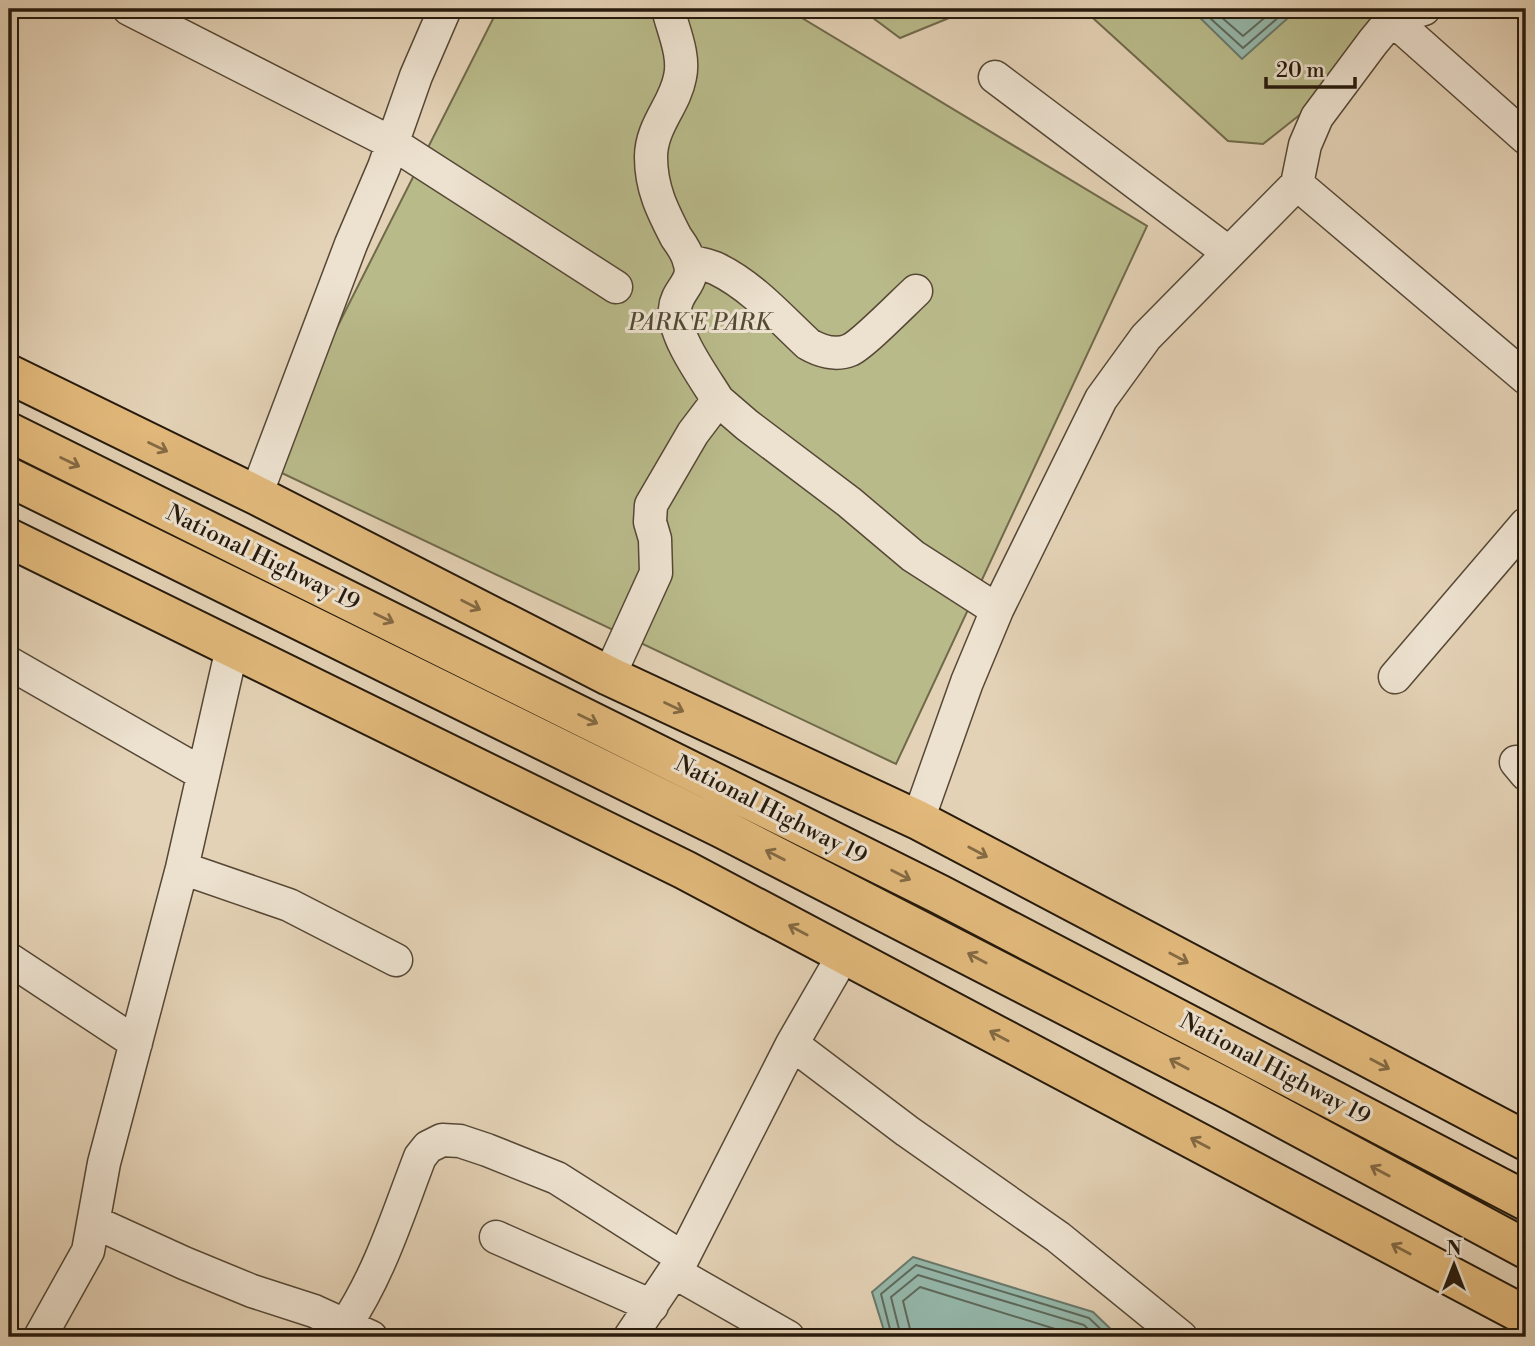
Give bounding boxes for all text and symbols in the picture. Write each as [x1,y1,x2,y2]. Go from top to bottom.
scale bar [1266,46,1355,90]
text: 20 m [1276,58,1325,84]
park label: PARK E PARK [628,309,775,337]
one-way arrow [147,441,168,455]
one-way arrow [59,456,80,470]
street label: National Highway 19 [162,499,364,617]
one-way arrow [460,598,480,612]
one-way arrow [373,611,394,625]
one-way arrow [663,700,684,714]
one-way arrow [577,712,597,726]
street label: National Highway 19 [670,749,872,871]
one-way arrow [967,845,988,859]
one-way arrow [765,847,786,861]
one-way arrow [890,869,911,882]
one-way arrow [788,922,809,936]
one-way arrow [967,951,988,965]
one-way arrow [1168,951,1189,965]
street label: National Highway 19 [1175,1007,1375,1131]
one-way arrow [989,1029,1010,1042]
one-way arrow [1169,1056,1190,1070]
one-way arrow [1370,1057,1390,1071]
one-way arrow [1190,1135,1211,1149]
one-way arrow [1370,1163,1390,1177]
north arrow [1420,1230,1490,1300]
text: N [1446,1237,1462,1261]
one-way arrow [1391,1242,1412,1256]

